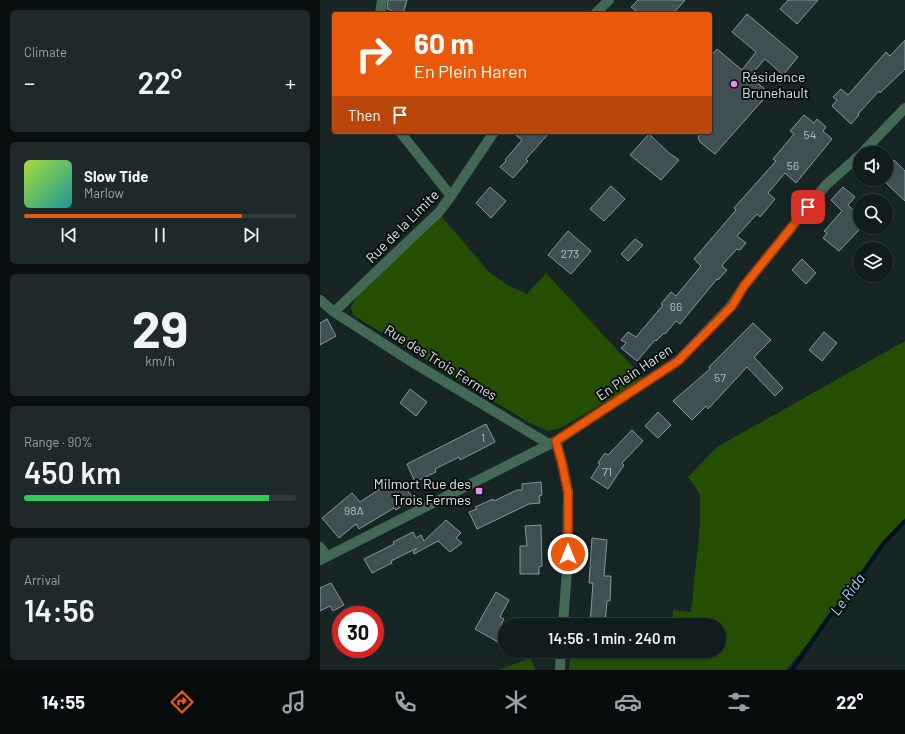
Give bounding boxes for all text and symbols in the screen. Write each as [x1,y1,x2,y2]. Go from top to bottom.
text: 60 m [414,26,474,60]
icon: right [348,28,400,80]
text: Climate [24,44,67,60]
text: En Plein Haren [414,60,527,82]
text: 22° [138,64,182,100]
place label: Résidence Brunehault [742,68,809,101]
text: − [24,69,35,95]
text: + [285,69,296,95]
marker: Résidence Brunehault [729,79,739,89]
icon: arrive [389,104,411,126]
text: Then [348,106,381,124]
house number: 54 [804,127,816,141]
map controls [853,146,893,282]
button: sound [853,146,893,186]
house number: 56 [787,158,799,172]
text: Slow Tide [84,167,148,185]
text: Marlow [84,185,124,201]
street label: Rue de la Limite [362,186,442,266]
pin [791,190,825,224]
button: search [853,194,893,234]
icon: arrive [797,196,819,218]
icon: previous [58,224,80,246]
icon: pause [149,224,171,246]
icon: next [240,224,262,246]
button: layers [853,242,893,282]
house number: 273 [561,246,579,260]
text: 29 [132,296,188,358]
house number: 66 [670,299,682,313]
street label: Rue des Trois Fermes [382,321,501,404]
street label: En Plein Haren [593,340,675,404]
text: km/h [145,353,175,369]
house number: 57 [714,370,726,384]
house number: 1 [481,430,485,444]
text: Range · 90% [24,434,93,450]
text: 450 km [24,454,121,490]
house number: 71 [602,464,612,478]
place label: Milmort Rue des Trois Fermes [374,475,471,508]
marker: Milmort Rue des Trois Fermes [474,486,484,496]
house number: 98A [344,503,364,517]
position arrow [547,533,589,575]
water label: Le Rida [826,569,868,618]
text: Arrival [24,572,60,588]
text: 14:56 [24,592,95,628]
speed limit sign: 30 [332,606,384,658]
text: 14:56 · 1 min · 240 m [548,629,676,647]
icon: directions [168,688,196,716]
icon: music [280,688,308,716]
icon: phone [391,688,419,716]
icon: climate [502,688,530,716]
icon: car [614,688,642,716]
icon: filters [725,688,753,716]
text: 14:55 [42,691,85,713]
text: 22° [836,691,863,713]

